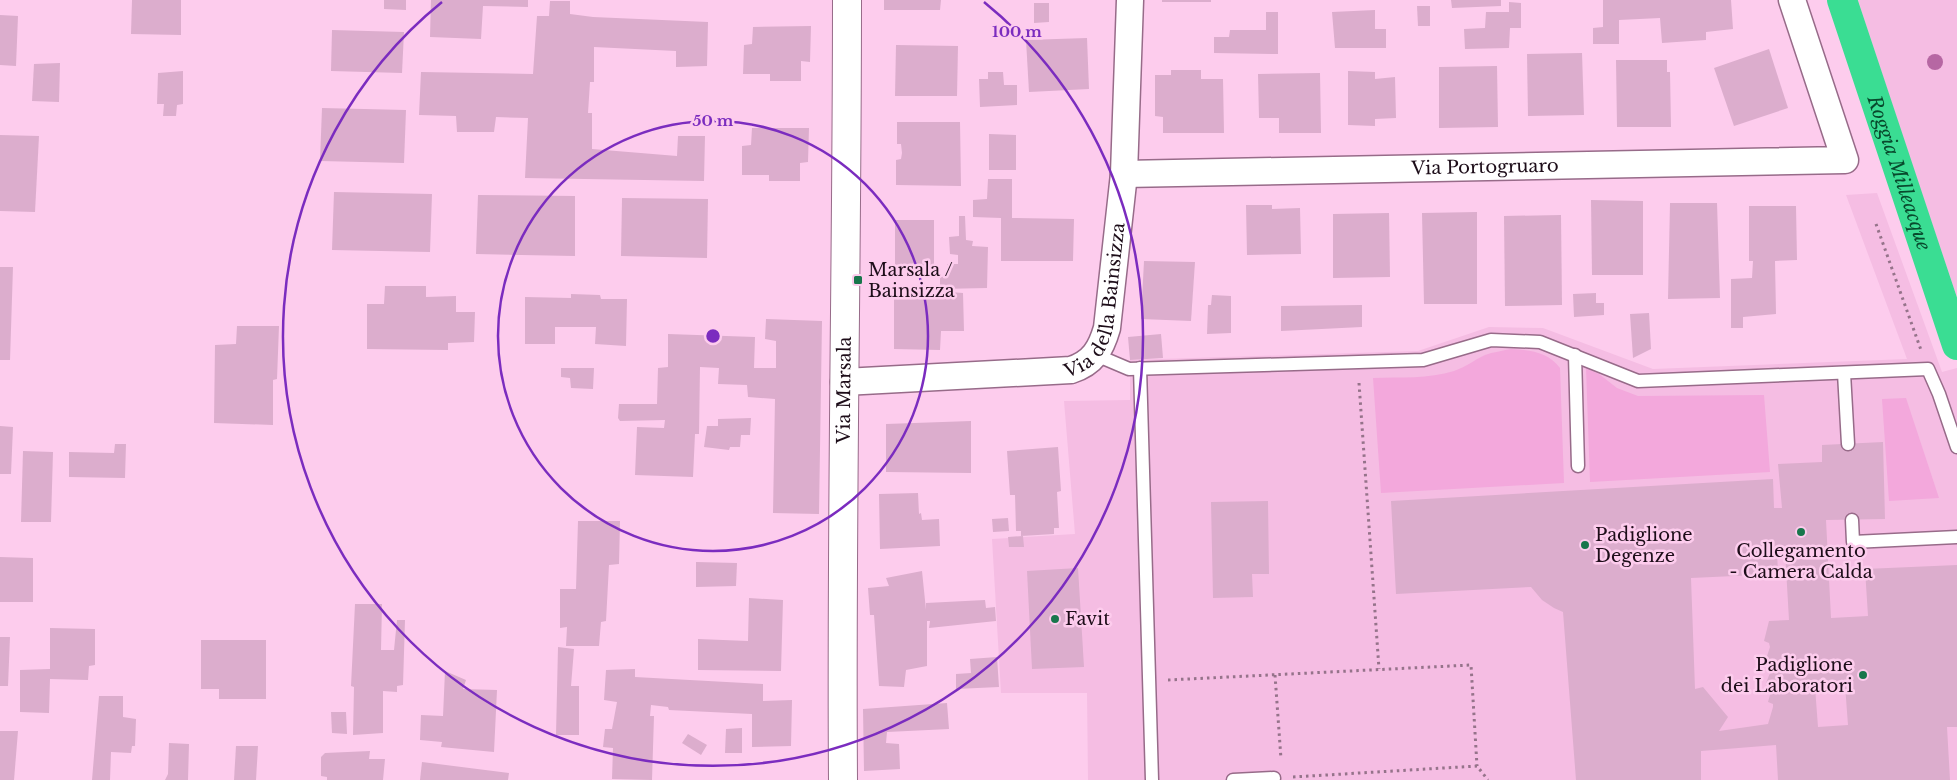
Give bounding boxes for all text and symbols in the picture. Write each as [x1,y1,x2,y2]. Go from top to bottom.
text: 100 m [992,22,1042,41]
water label: Roggia Milleacque [1863,91,1936,254]
text: 50 m [693,111,734,130]
street label: Via Portogruaro [1410,155,1559,179]
street label: Via della Bainsizza [1060,221,1130,383]
place label: Marsala / Bainsizza [868,259,955,302]
marker: Marsala / Bainsizza [852,274,864,286]
centre of rings [704,327,722,345]
street label: Via Marsala [833,336,856,445]
place label: Padiglione Degenze [1595,524,1693,567]
marker: Collegamento - Camera Calda [1795,526,1807,538]
marker: Padiglione Degenze [1579,539,1591,551]
place label: Collegamento - Camera Calda [1729,540,1873,583]
place label: Favit [1065,608,1110,630]
marker: Favit [1049,613,1061,625]
place label: Padiglione dei Laboratori [1721,654,1853,697]
marker: Padiglione dei Laboratori [1857,669,1869,681]

